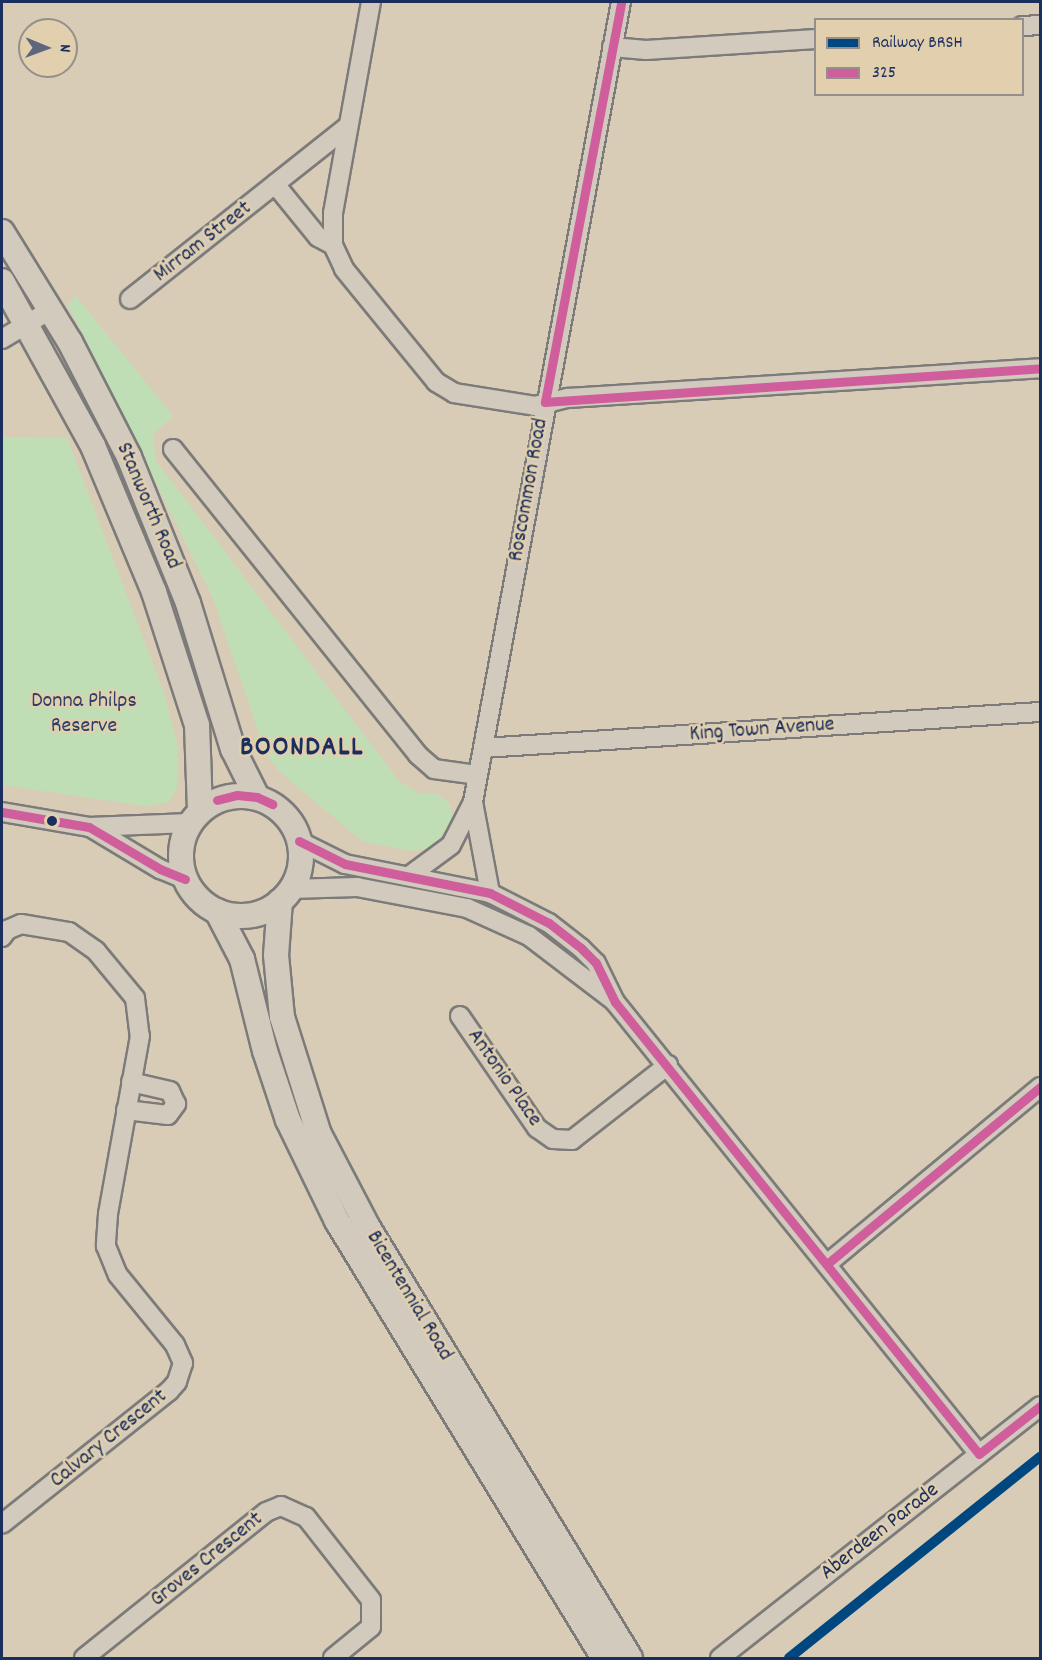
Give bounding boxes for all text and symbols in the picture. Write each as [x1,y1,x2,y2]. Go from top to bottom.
north arrow [18,18,78,78]
legend [814,18,1024,96]
text: Railway BRSH [872,31,963,56]
text: N [53,44,76,52]
text: 325 [872,61,896,86]
street label: Mirram Street [149,196,257,288]
street label: Roscommon Road [503,416,555,564]
street label: Stanworth Road [110,439,186,573]
park label: Donna Philps Reserve [31,688,137,740]
street label: King Town Avenue [689,712,835,748]
district label: BOONDALL [240,732,364,766]
unlabelled marker [46,815,58,827]
street label: Antonio Place [461,1024,547,1132]
street label: Bicentennial Road [360,1226,458,1366]
street label: Calvary Crescent [45,1384,173,1494]
street label: Aberdeen Parade [816,1478,944,1586]
street label: Groves Crescent [145,1507,269,1613]

